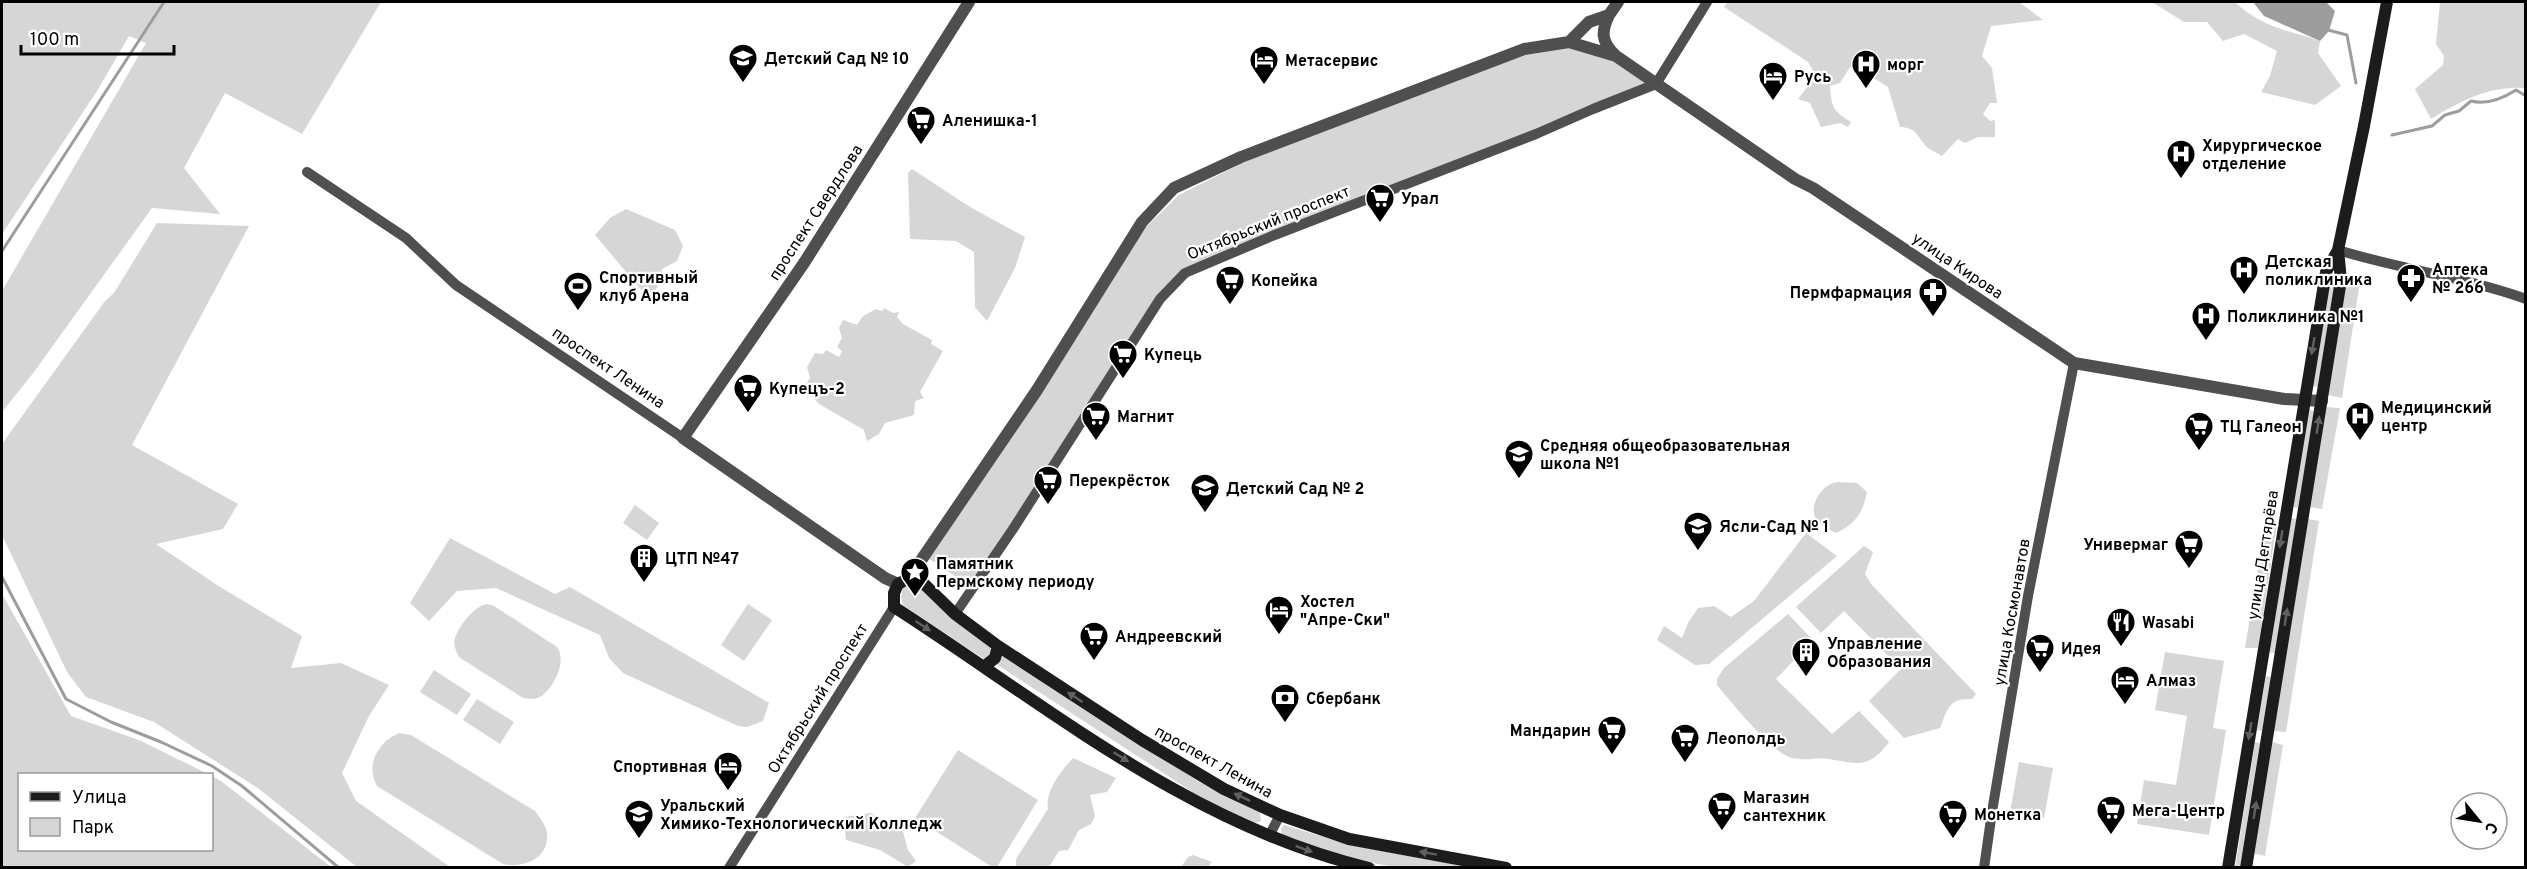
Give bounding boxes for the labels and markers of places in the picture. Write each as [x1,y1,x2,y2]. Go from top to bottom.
school or university icon: Детский Сад № 10 [727,42,759,84]
hotel icon: Метасервис [1248,44,1280,86]
hospital icon: морг [1850,48,1882,90]
place label: Детский Сад № 10 [764,50,909,70]
place label: Метасервис [1285,52,1378,72]
place label: морг [1887,56,1924,76]
hotel icon: Русь [1757,60,1789,102]
place label: Русь [1794,68,1831,88]
supermarket icon: Аленишка-1 [905,104,937,146]
place label: Аленишка-1 [942,112,1038,132]
place label: Хирургическое отделение [2202,137,2322,175]
hospital icon: Хирургическое отделение [2165,138,2197,180]
supermarket icon: Урал [1364,182,1396,224]
place label: Урал [1401,190,1439,210]
place label: Детская поликлиника [2265,253,2372,291]
hospital icon: Детская поликлиника [2228,254,2260,296]
place label: Аптека № 266 [2432,261,2488,299]
pharmacy icon: Аптека № 266 [2395,262,2427,304]
supermarket icon: Копейка [1214,264,1246,306]
place label: Спортивный клуб Арена [599,269,698,307]
sports icon: Спортивный клуб Арена [562,270,594,312]
place label: Копейка [1251,272,1318,292]
pharmacy icon: Пермфармация [1917,276,1949,318]
place label: Пермфармация [1790,284,1912,304]
hospital icon: Поликлиника №1 [2190,300,2222,342]
place label: Поликлиника №1 [2227,308,2364,328]
supermarket icon: Купець [1107,338,1139,380]
place label: Купець [1144,346,1202,366]
supermarket icon: Купецъ-2 [732,372,764,414]
place label: Купецъ-2 [769,380,845,400]
place label: Медицинский центр [2381,399,2492,437]
supermarket icon: Магнит [1080,400,1112,442]
hospital icon: Медицинский центр [2344,400,2376,442]
place label: Магнит [1117,408,1174,428]
supermarket icon: ТЦ Галеон [2183,410,2215,452]
place label: ТЦ Галеон [2220,418,2302,438]
place label: Средняя общеобразовательная школа №1 [1540,437,1790,475]
school or university icon: Средняя общеобразовательная школа №1 [1503,438,1535,480]
supermarket icon: Перекрёсток [1032,464,1064,506]
place label: Перекрёсток [1069,472,1170,492]
school or university icon: Детский Сад № 2 [1189,472,1221,514]
place label: Детский Сад № 2 [1226,480,1364,500]
school or university icon: Ясли-Сад № 1 [1682,510,1714,552]
place label: Ясли-Сад № 1 [1719,518,1829,538]
supermarket icon: Универмаг [2173,528,2205,570]
place label: Универмаг [2083,536,2168,556]
building icon: ЦТП №47 [628,542,660,584]
place label: ЦТП №47 [665,550,739,570]
place label: Памятник Пермскому периоду [936,555,1095,593]
place icon: Памятник Пермскому периоду [899,556,931,598]
place label: Хостел "Апре-Ски" [1300,593,1390,631]
hotel icon: Хостел "Апре-Ски" [1263,594,1295,636]
restaurant icon: Wasabi [2105,606,2137,648]
place label: Wasabi [2142,614,2194,634]
supermarket icon: Андреевский [1078,620,1110,662]
place label: Андреевский [1115,628,1222,648]
supermarket icon: Идея [2024,632,2056,674]
place label: Управление Образования [1827,635,1931,673]
building icon: Управление Образования [1790,636,1822,678]
place label: Идея [2061,640,2101,660]
hotel icon: Алмаз [2109,664,2141,706]
place label: Алмаз [2146,672,2196,692]
bank icon: Сбербанк [1269,682,1301,724]
place label: Сбербанк [1306,690,1381,710]
supermarket icon: Мандарин [1596,714,1628,756]
place label: Мандарин [1510,722,1591,742]
supermarket icon: Леополдь [1669,722,1701,764]
place label: Леополдь [1706,730,1786,750]
hotel icon: Спортивная [712,750,744,792]
place label: Спортивная [613,758,707,778]
place label: Магазин сантехник [1743,789,1826,827]
supermarket icon: Магазин сантехник [1706,790,1738,832]
supermarket icon: Мега-Центр [2095,794,2127,836]
place label: Уральский Химико-Технологический Колледж [660,797,943,835]
school or university icon: Уральский Химико-Технологический Колледж [623,798,655,840]
supermarket icon: Монетка [1937,798,1969,840]
place label: Мега-Центр [2132,802,2225,822]
place label: Монетка [1974,806,2041,826]

